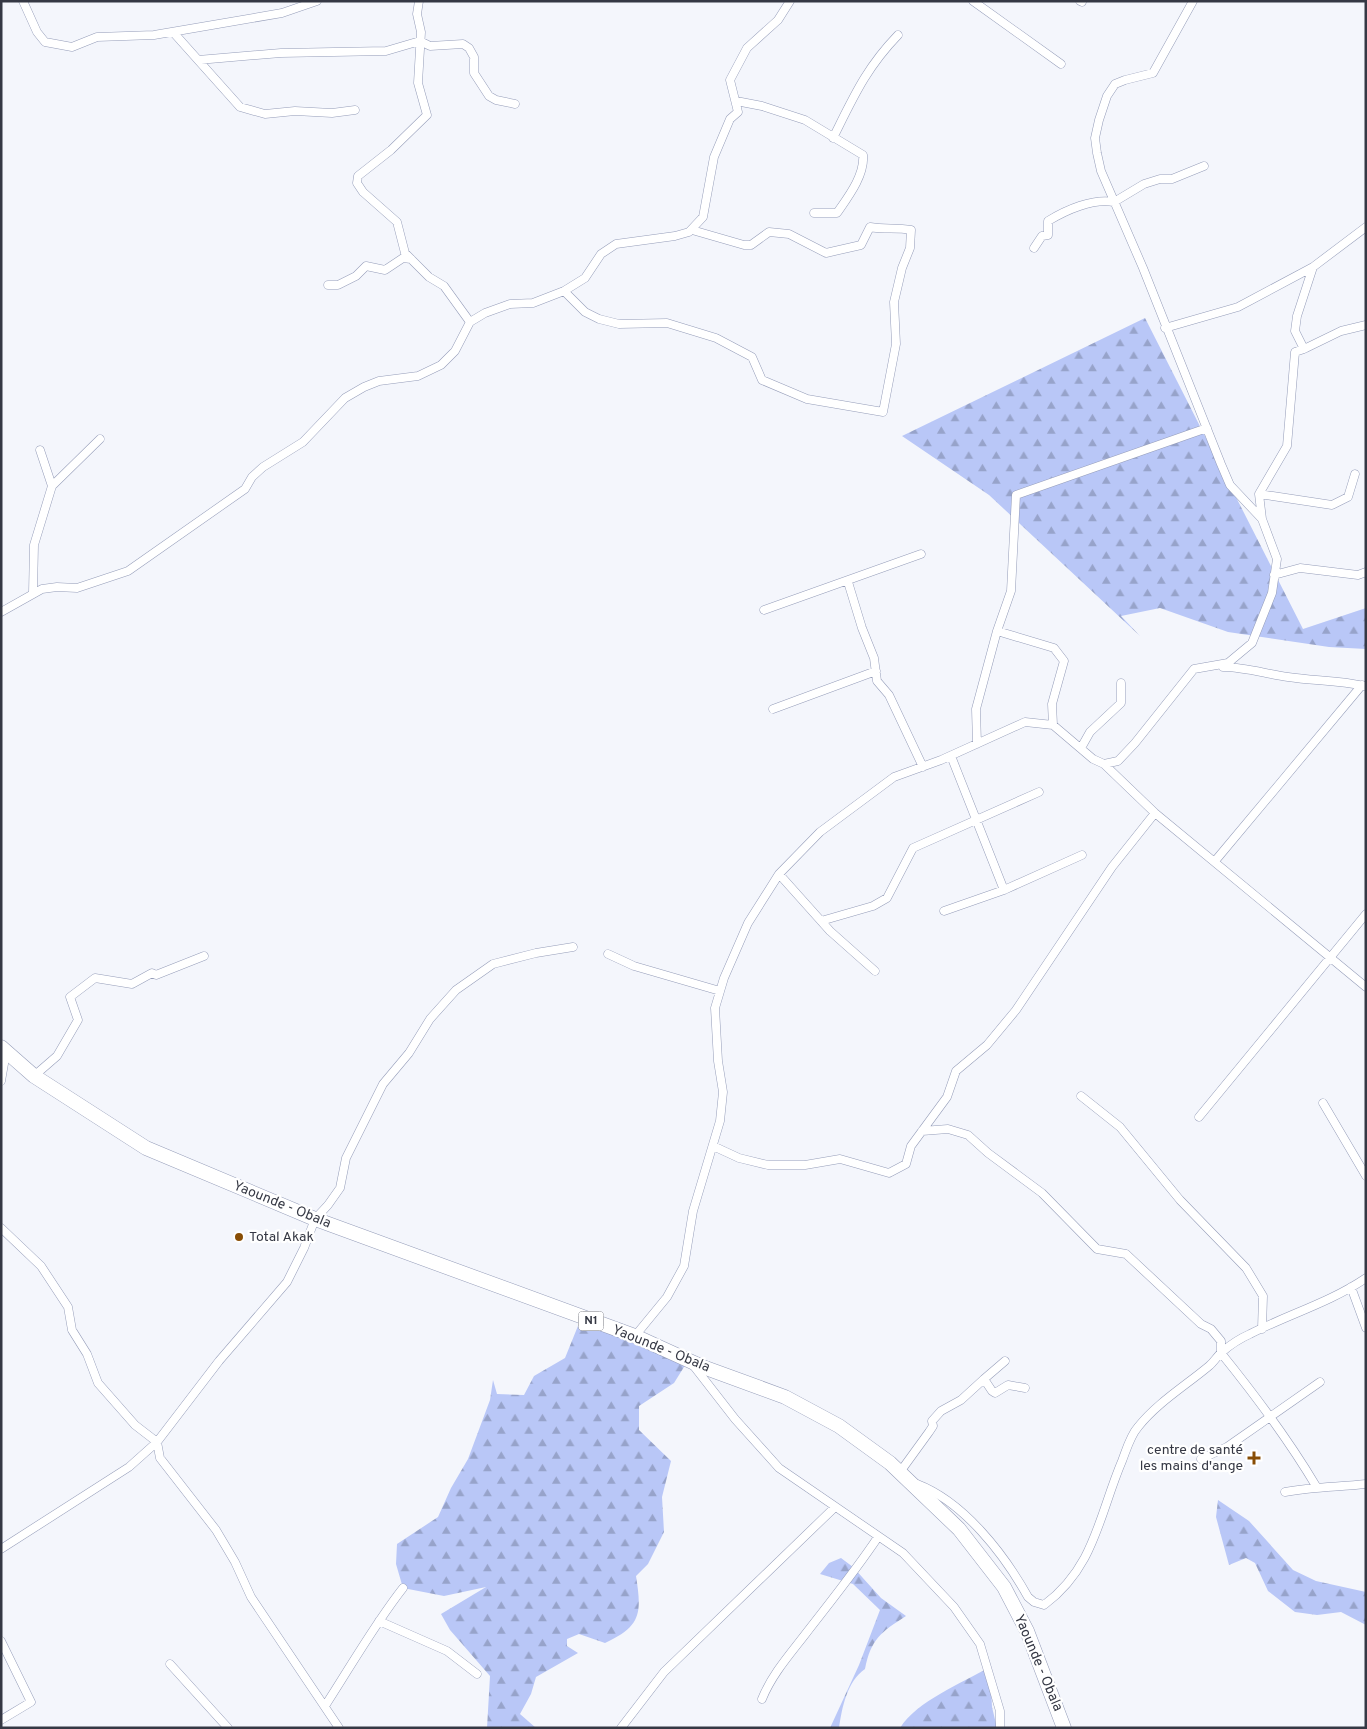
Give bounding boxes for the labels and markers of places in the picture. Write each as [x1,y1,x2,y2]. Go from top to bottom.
place label: Total Akak [249,1229,314,1246]
marker: Total Akak [233,1231,245,1243]
place label: centre de santé les mains d'ange [1140,1442,1243,1475]
marker: centre de santé les mains d'ange [1247,1451,1261,1465]

